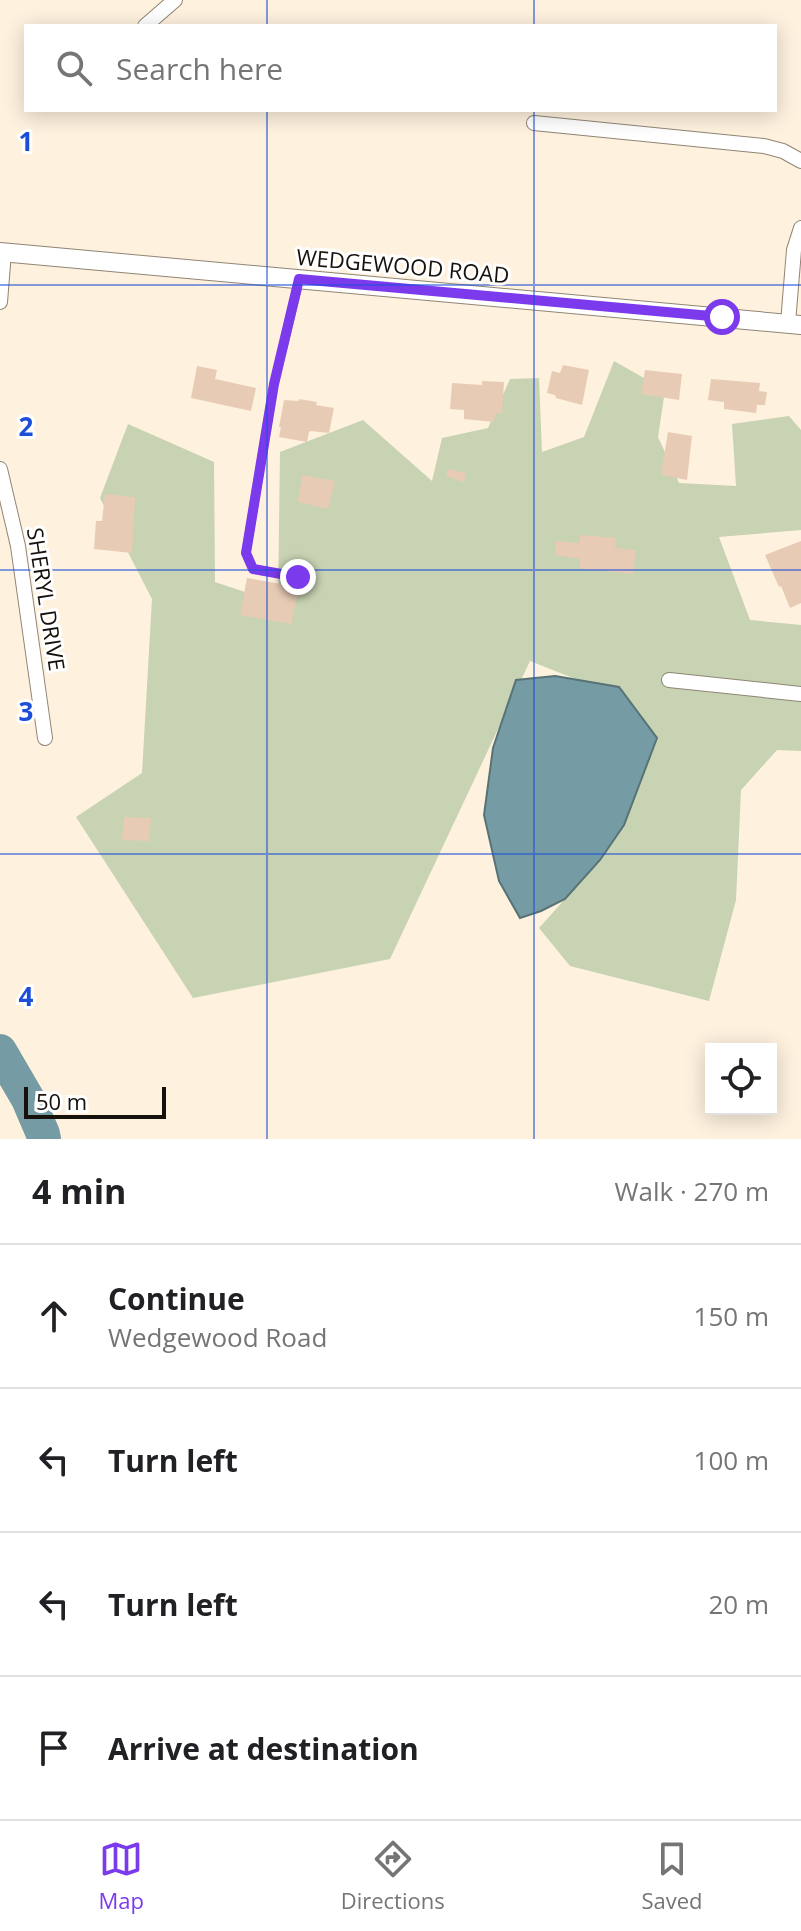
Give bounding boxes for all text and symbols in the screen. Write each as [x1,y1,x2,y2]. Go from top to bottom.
search box [24,24,777,112]
icon: search [52,46,96,90]
text: Search here [116,48,283,89]
text: 1 [19,123,33,159]
street label: WEDGEWOOD ROAD [295,241,511,289]
route start [704,299,740,335]
text: 2 [19,408,34,444]
street label: SHERYL DRIVE [21,525,73,673]
route end [280,559,316,595]
text: 3 [19,693,33,729]
text: 4 [19,978,34,1014]
map controls [705,1043,777,1115]
button: locate [705,1043,777,1115]
scale bar [24,1083,166,1119]
text: 50 m [36,1086,87,1116]
text: 4 min [32,1168,126,1214]
text: Walk · 270 m [615,1173,769,1209]
text: Continue [108,1278,245,1319]
icon: ahead [32,1294,76,1338]
text: 150 m [694,1298,769,1334]
text: Wedgewood Road [108,1319,327,1355]
icon: left [32,1438,76,1482]
text: Turn left [108,1440,238,1481]
text: 100 m [694,1442,769,1478]
icon: left [32,1582,76,1626]
text: Turn left [108,1584,238,1625]
text: 20 m [708,1586,769,1622]
icon: arrive [32,1726,76,1770]
text: Arrive at destination [108,1728,419,1769]
tab: Map [98,1837,144,1915]
tab: Directions [341,1837,445,1915]
tab: Saved [641,1837,703,1915]

